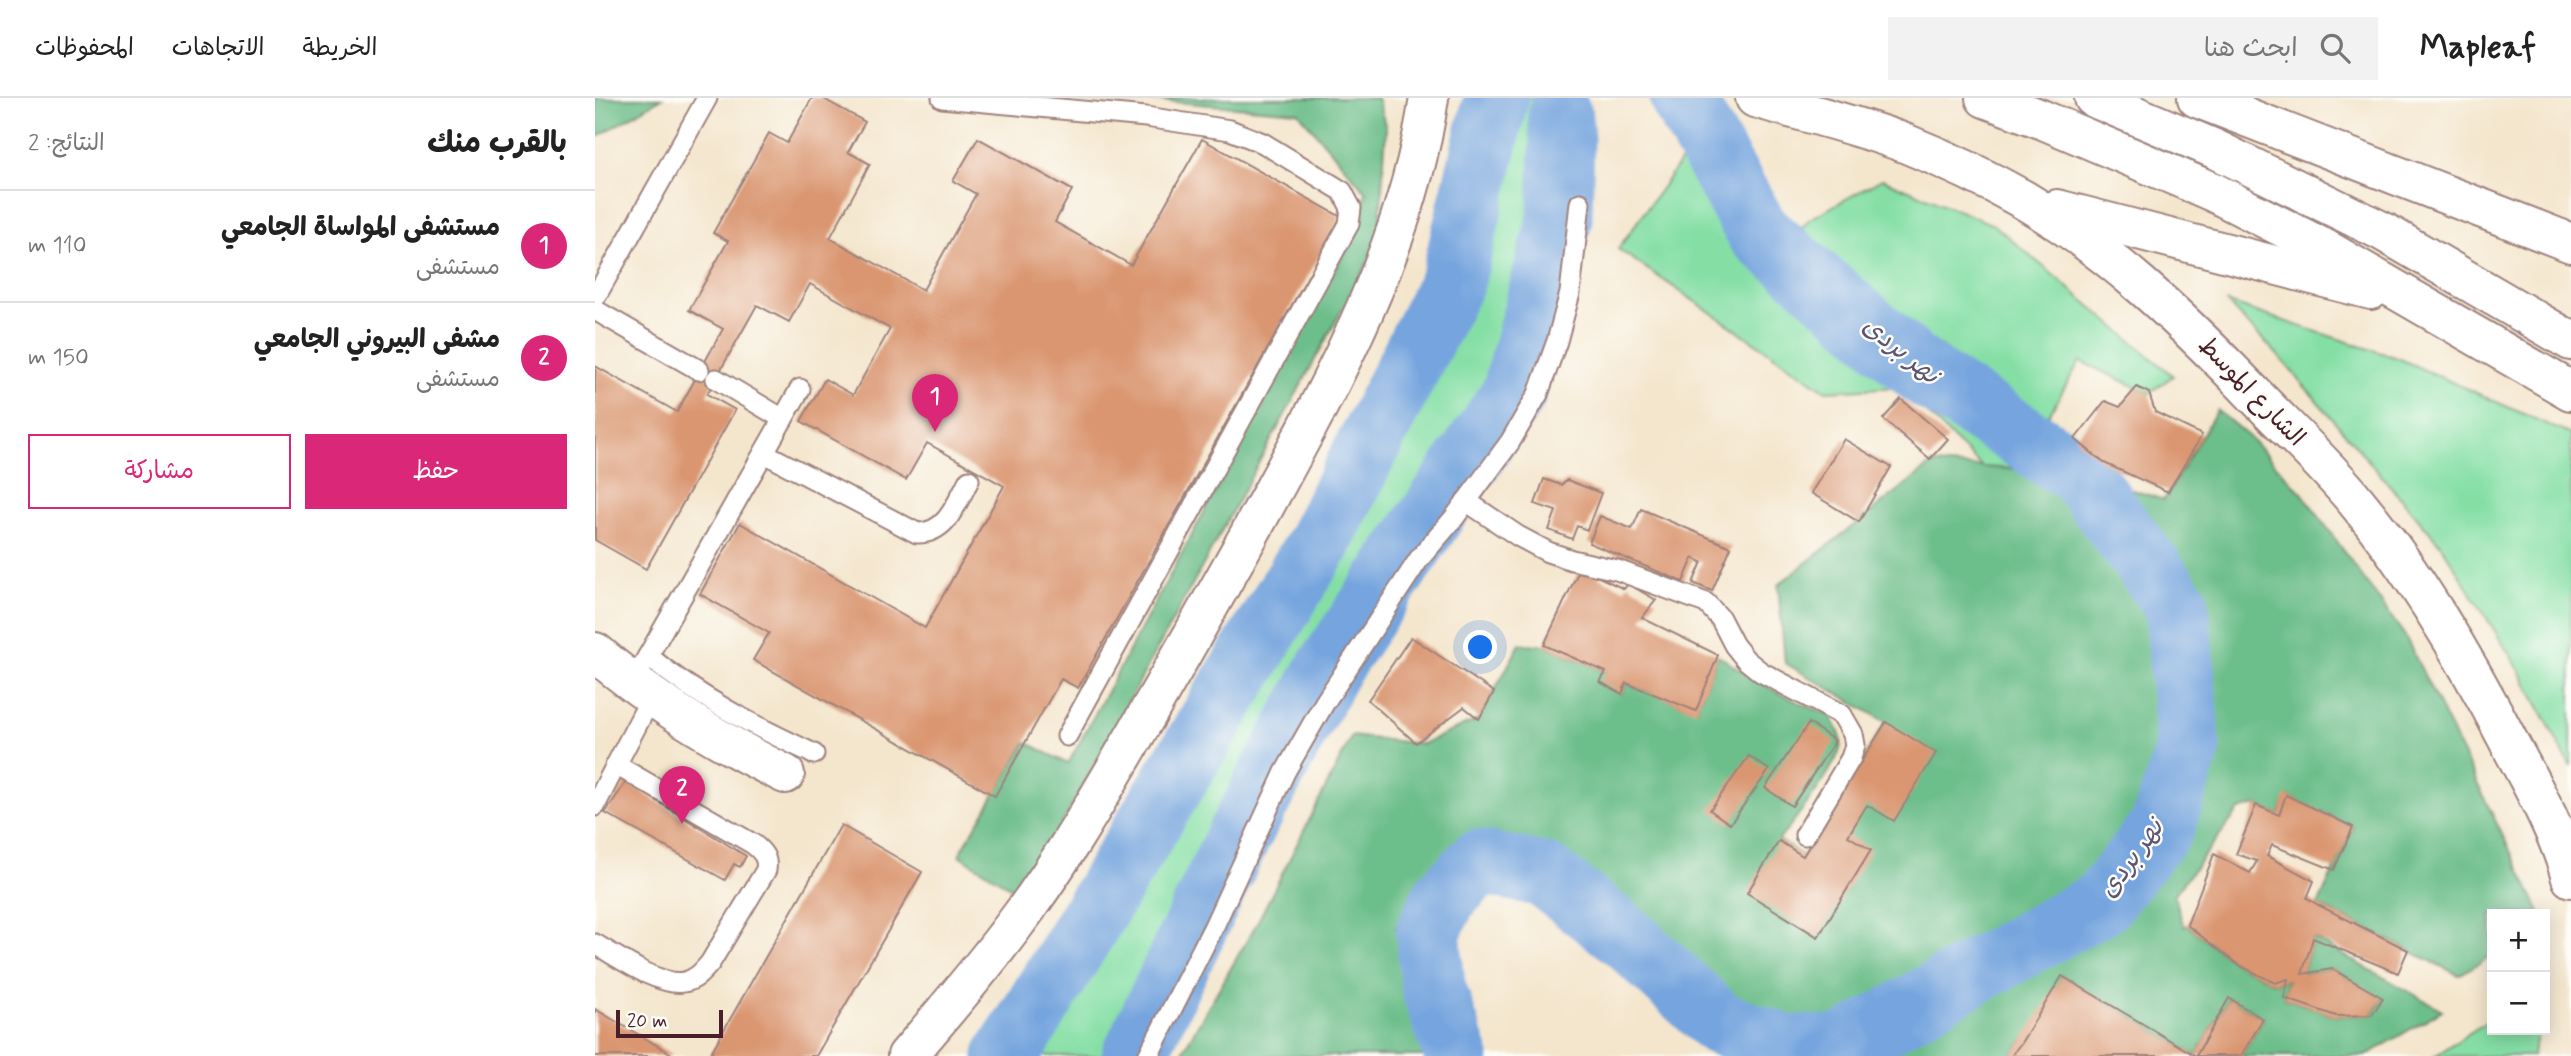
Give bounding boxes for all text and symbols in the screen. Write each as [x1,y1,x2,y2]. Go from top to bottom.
search box [1888,17,2378,80]
text: Mapleaf [2420,26,2536,70]
icon: search [2316,29,2354,67]
text: ابحث هنا [2204,32,2298,66]
text: المحفوظات [35,33,134,64]
text: الاتجاهات [172,33,265,64]
text: الخريطة [303,33,377,64]
text: بالقرب منك [427,124,567,163]
text: النتائج: 2 [28,129,105,159]
text: مستشفى المواساة الجامعي [221,211,500,245]
text: 110 m [28,231,87,261]
text: 1 [539,231,549,261]
text: مستشفى [416,253,500,283]
water label: نهر بردى [1854,310,1948,394]
text: مشفى البيروني الجامعي [254,323,500,357]
street label: الشارع الموسط [2191,331,2311,453]
text: 150 m [28,343,89,373]
text: 2 [538,343,550,373]
text: مستشفى [416,365,500,395]
pin: 1 [912,374,958,432]
button: مشاركة [28,434,291,509]
button: حفظ [305,434,567,509]
your location [1463,630,1497,664]
pin: 2 [659,766,705,824]
water label: نهر بردى [2092,810,2174,905]
map controls [2487,909,2550,1035]
button: + [2487,909,2550,972]
button: − [2487,972,2550,1035]
scale bar [616,1007,723,1039]
text: 20 m [627,1009,667,1034]

